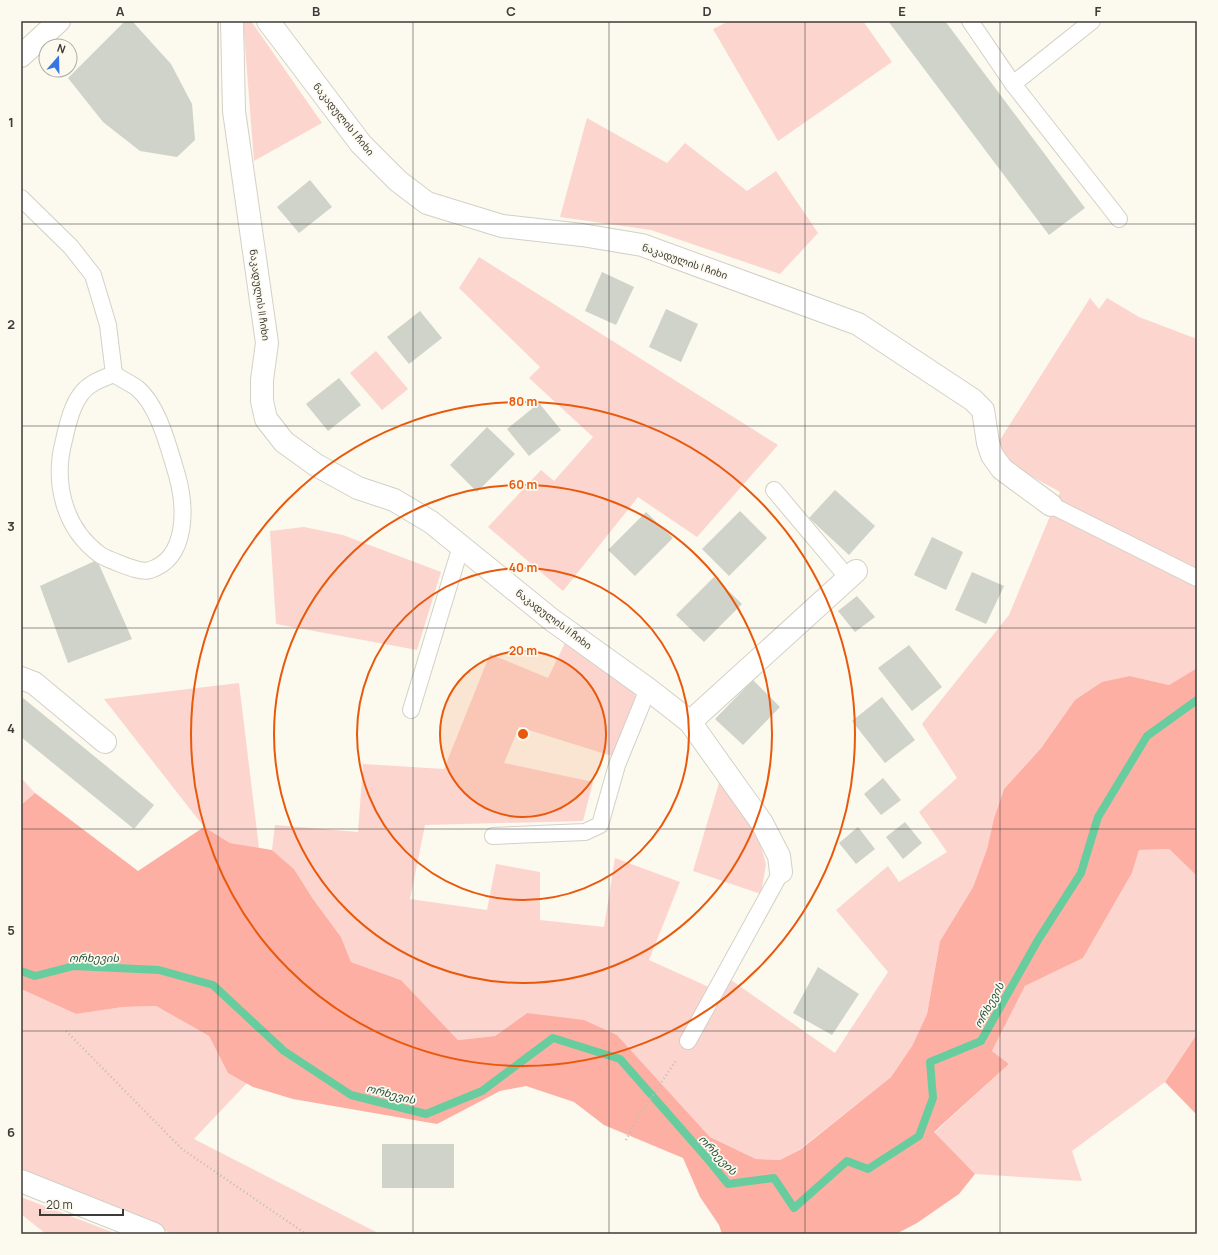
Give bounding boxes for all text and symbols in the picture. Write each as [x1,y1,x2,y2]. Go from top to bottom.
text: A [116,2,125,20]
text: B [312,2,320,20]
text: C [506,2,516,20]
text: D [702,2,712,20]
text: E [898,2,906,20]
text: F [1095,2,1102,20]
north arrow [38,38,78,78]
text: N [55,40,68,57]
street label: ნაკადულის I ჩიხი [310,80,378,159]
text: 1 [8,113,14,131]
street label: ნაკადულის I ჩიხი [640,240,730,282]
street label: ნაკადულის II ჩიხი [247,248,273,342]
text: 2 [7,315,15,333]
text: 80 m [509,393,537,410]
text: 60 m [509,476,537,493]
text: 3 [7,517,15,535]
text: 40 m [509,559,537,576]
street label: ნაკადულის II ჩიხი [513,586,595,653]
text: 20 m [509,642,537,659]
text: 4 [7,719,15,737]
centre of rings [516,727,530,741]
text: 5 [7,921,15,939]
water label: ორხევის [69,950,119,965]
water label: ორხევის [970,979,1007,1030]
water label: ორხევის [365,1080,418,1107]
text: 6 [7,1123,15,1141]
water label: ორხევის [696,1131,741,1178]
scale bar [40,1191,123,1217]
text: 20 m [46,1196,73,1213]

